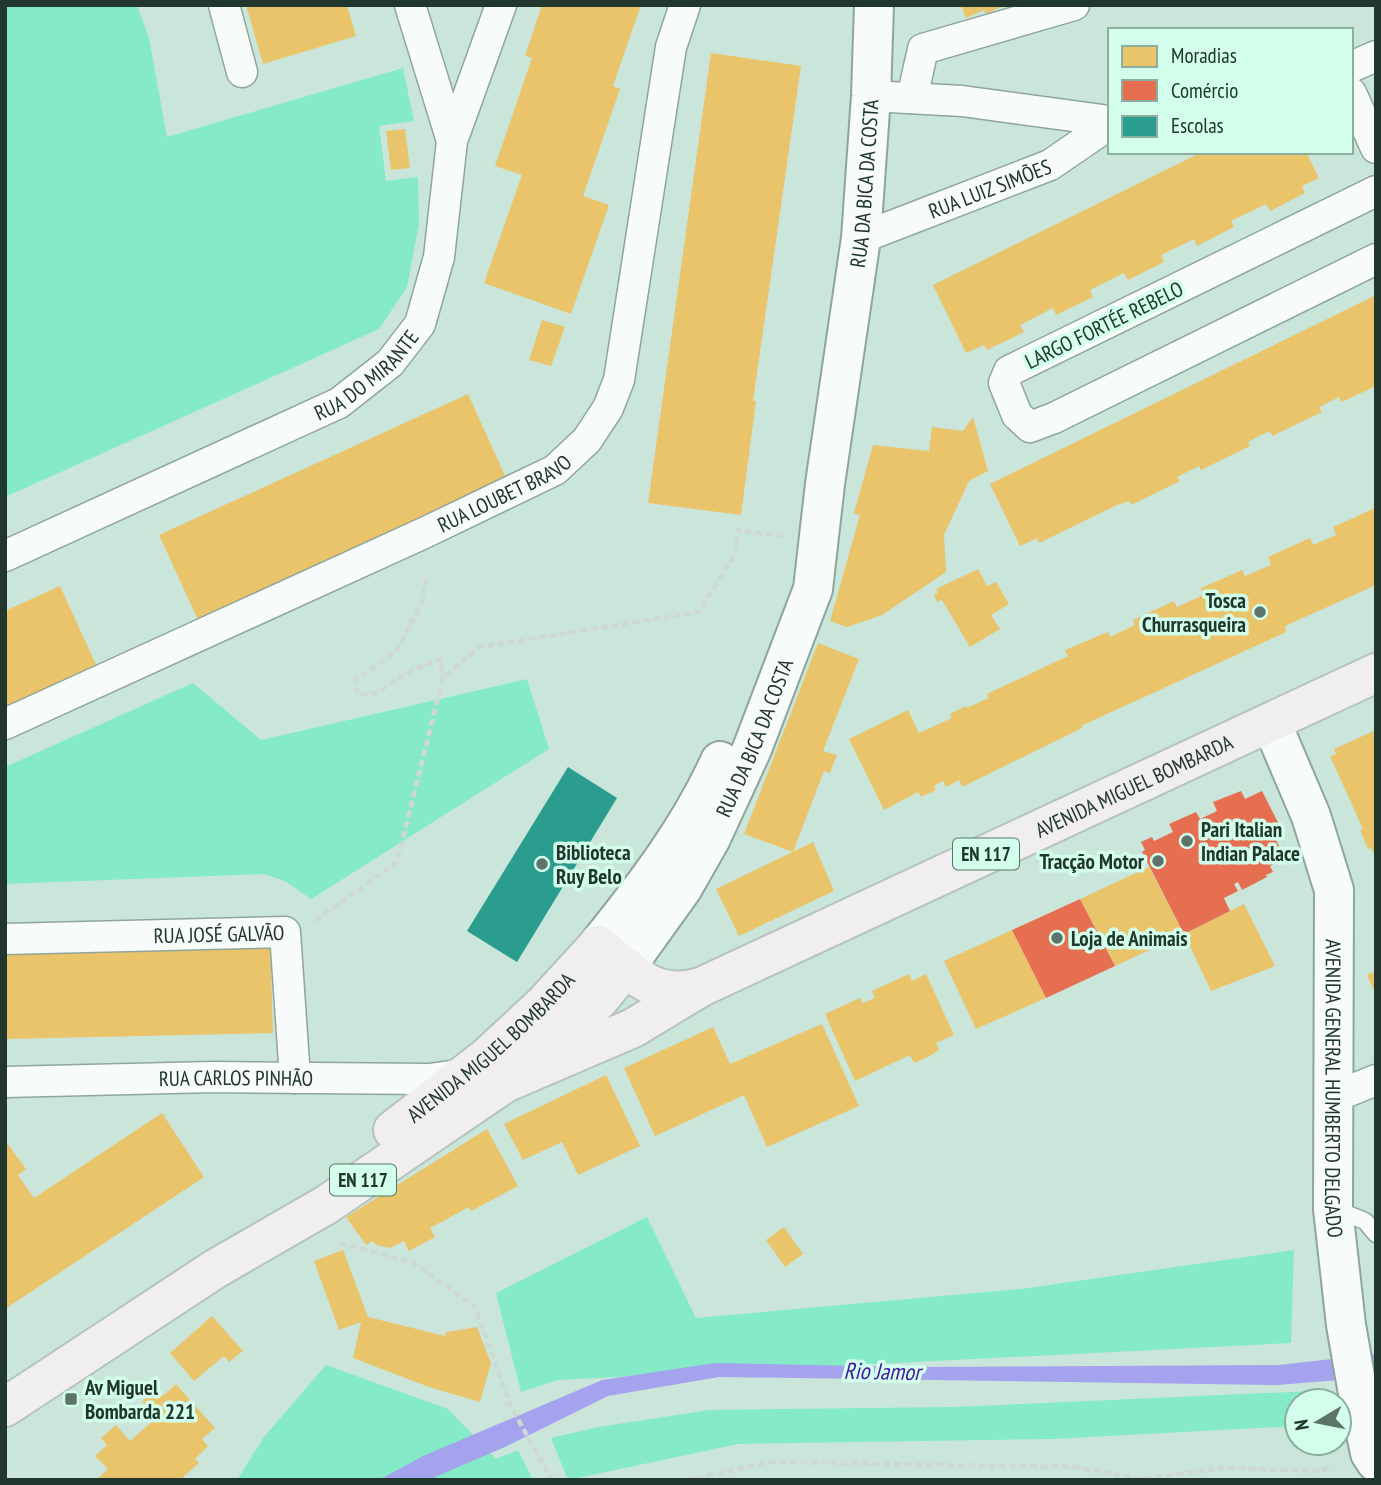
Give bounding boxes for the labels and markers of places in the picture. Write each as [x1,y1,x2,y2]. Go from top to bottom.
place label: Tosca Churrasqueira [1142,587,1246,638]
marker: Tosca Churrasqueira [1252,604,1268,620]
place label: Pari Italian Indian Palace [1201,816,1300,867]
marker: Pari Italian Indian Palace [1179,833,1195,849]
place label: Biblioteca Ruy Belo [556,839,631,890]
place label: Tracção Motor [1039,848,1145,875]
marker: Tracção Motor [1150,853,1166,869]
marker: Biblioteca Ruy Belo [534,856,550,872]
place label: Loja de Animais [1071,925,1188,952]
marker: Loja de Animais [1049,930,1065,946]
place label: Av Miguel Bombarda 221 [84,1374,195,1425]
marker: Av Miguel Bombarda 221 [63,1391,79,1407]

